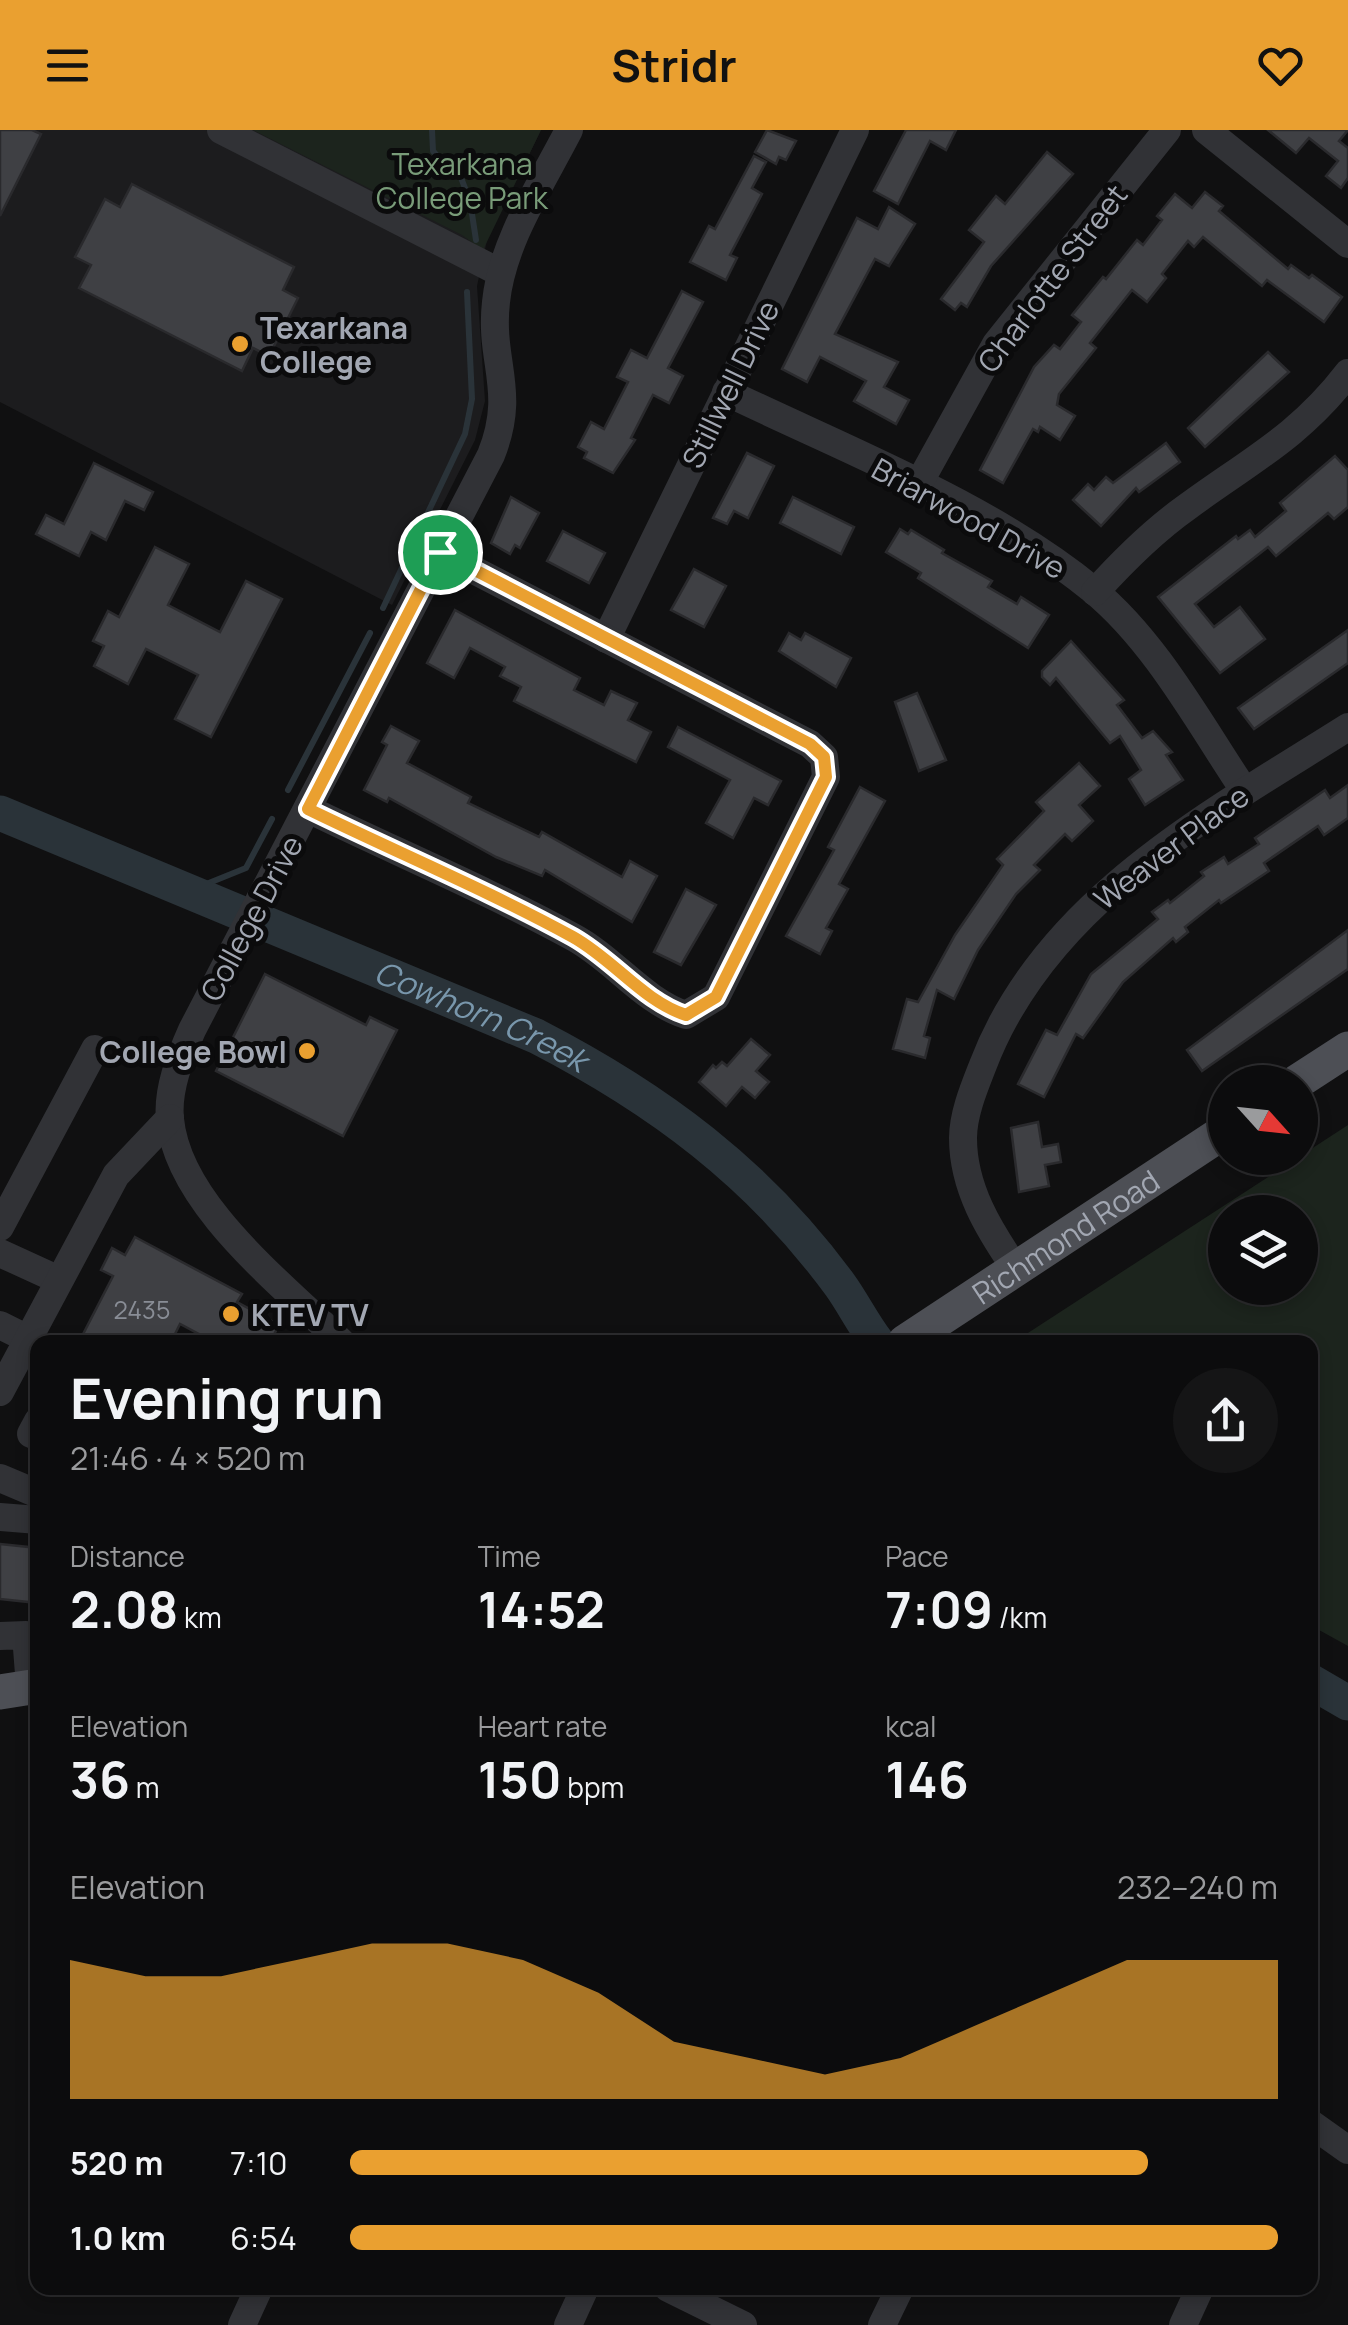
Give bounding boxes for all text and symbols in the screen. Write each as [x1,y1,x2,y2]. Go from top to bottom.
text: Stridr [611,34,737,96]
icon: menu [40,38,95,93]
icon: heart [1253,38,1308,93]
park label: Texarkana College Park [376,143,549,218]
street label: Charlotte Street [968,176,1136,380]
street label: Stillwell Drive [672,293,788,475]
place label: Texarkana College [260,307,408,382]
marker: Texarkana College [229,333,251,355]
street label: Briarwood Drive [865,448,1073,588]
pin [398,510,483,595]
icon: arrive [413,525,468,580]
street label: Weaver Place [1085,775,1257,919]
street label: College Drive [190,828,312,1008]
water label: Cowhorn Creek [368,949,599,1084]
place label: College Bowl [100,1031,287,1072]
marker: College Bowl [296,1040,318,1062]
north arrow [1208,1065,1318,1175]
map controls [1208,1065,1318,1305]
street label: Richmond Road [964,1160,1167,1313]
button: layers [1208,1195,1318,1305]
house number: 2435 [114,1292,170,1327]
place label: KTEV TV [251,1294,370,1335]
marker: KTEV TV [220,1303,242,1325]
text: Evening run [70,1360,384,1436]
button: share [1173,1368,1278,1473]
text: 21:46 · 4 × 520 m [70,1436,305,1480]
text: Distance [70,1537,185,1575]
text: Time [478,1537,541,1575]
text: Pace [885,1537,949,1575]
text: 2.08 [70,1575,178,1643]
text: 14:52 [478,1575,605,1643]
text: 7:09 [885,1575,993,1643]
text: km [178,1598,222,1636]
text: /km [993,1598,1047,1636]
text: Elevation [70,1707,188,1745]
text: Heart rate [478,1707,607,1745]
text: kcal [885,1707,936,1745]
text: 36 [70,1745,130,1813]
text: 150 [478,1745,562,1813]
text: 146 [885,1745,969,1813]
text: m [130,1768,160,1806]
text: bpm [562,1768,624,1806]
text: Elevation [70,1865,205,1909]
text: 232–240 m [1117,1865,1278,1909]
text: 520 m [70,2141,163,2185]
text: 7:10 [230,2141,288,2185]
text: 1.0 km [70,2216,166,2260]
text: 6:54 [230,2216,297,2260]

